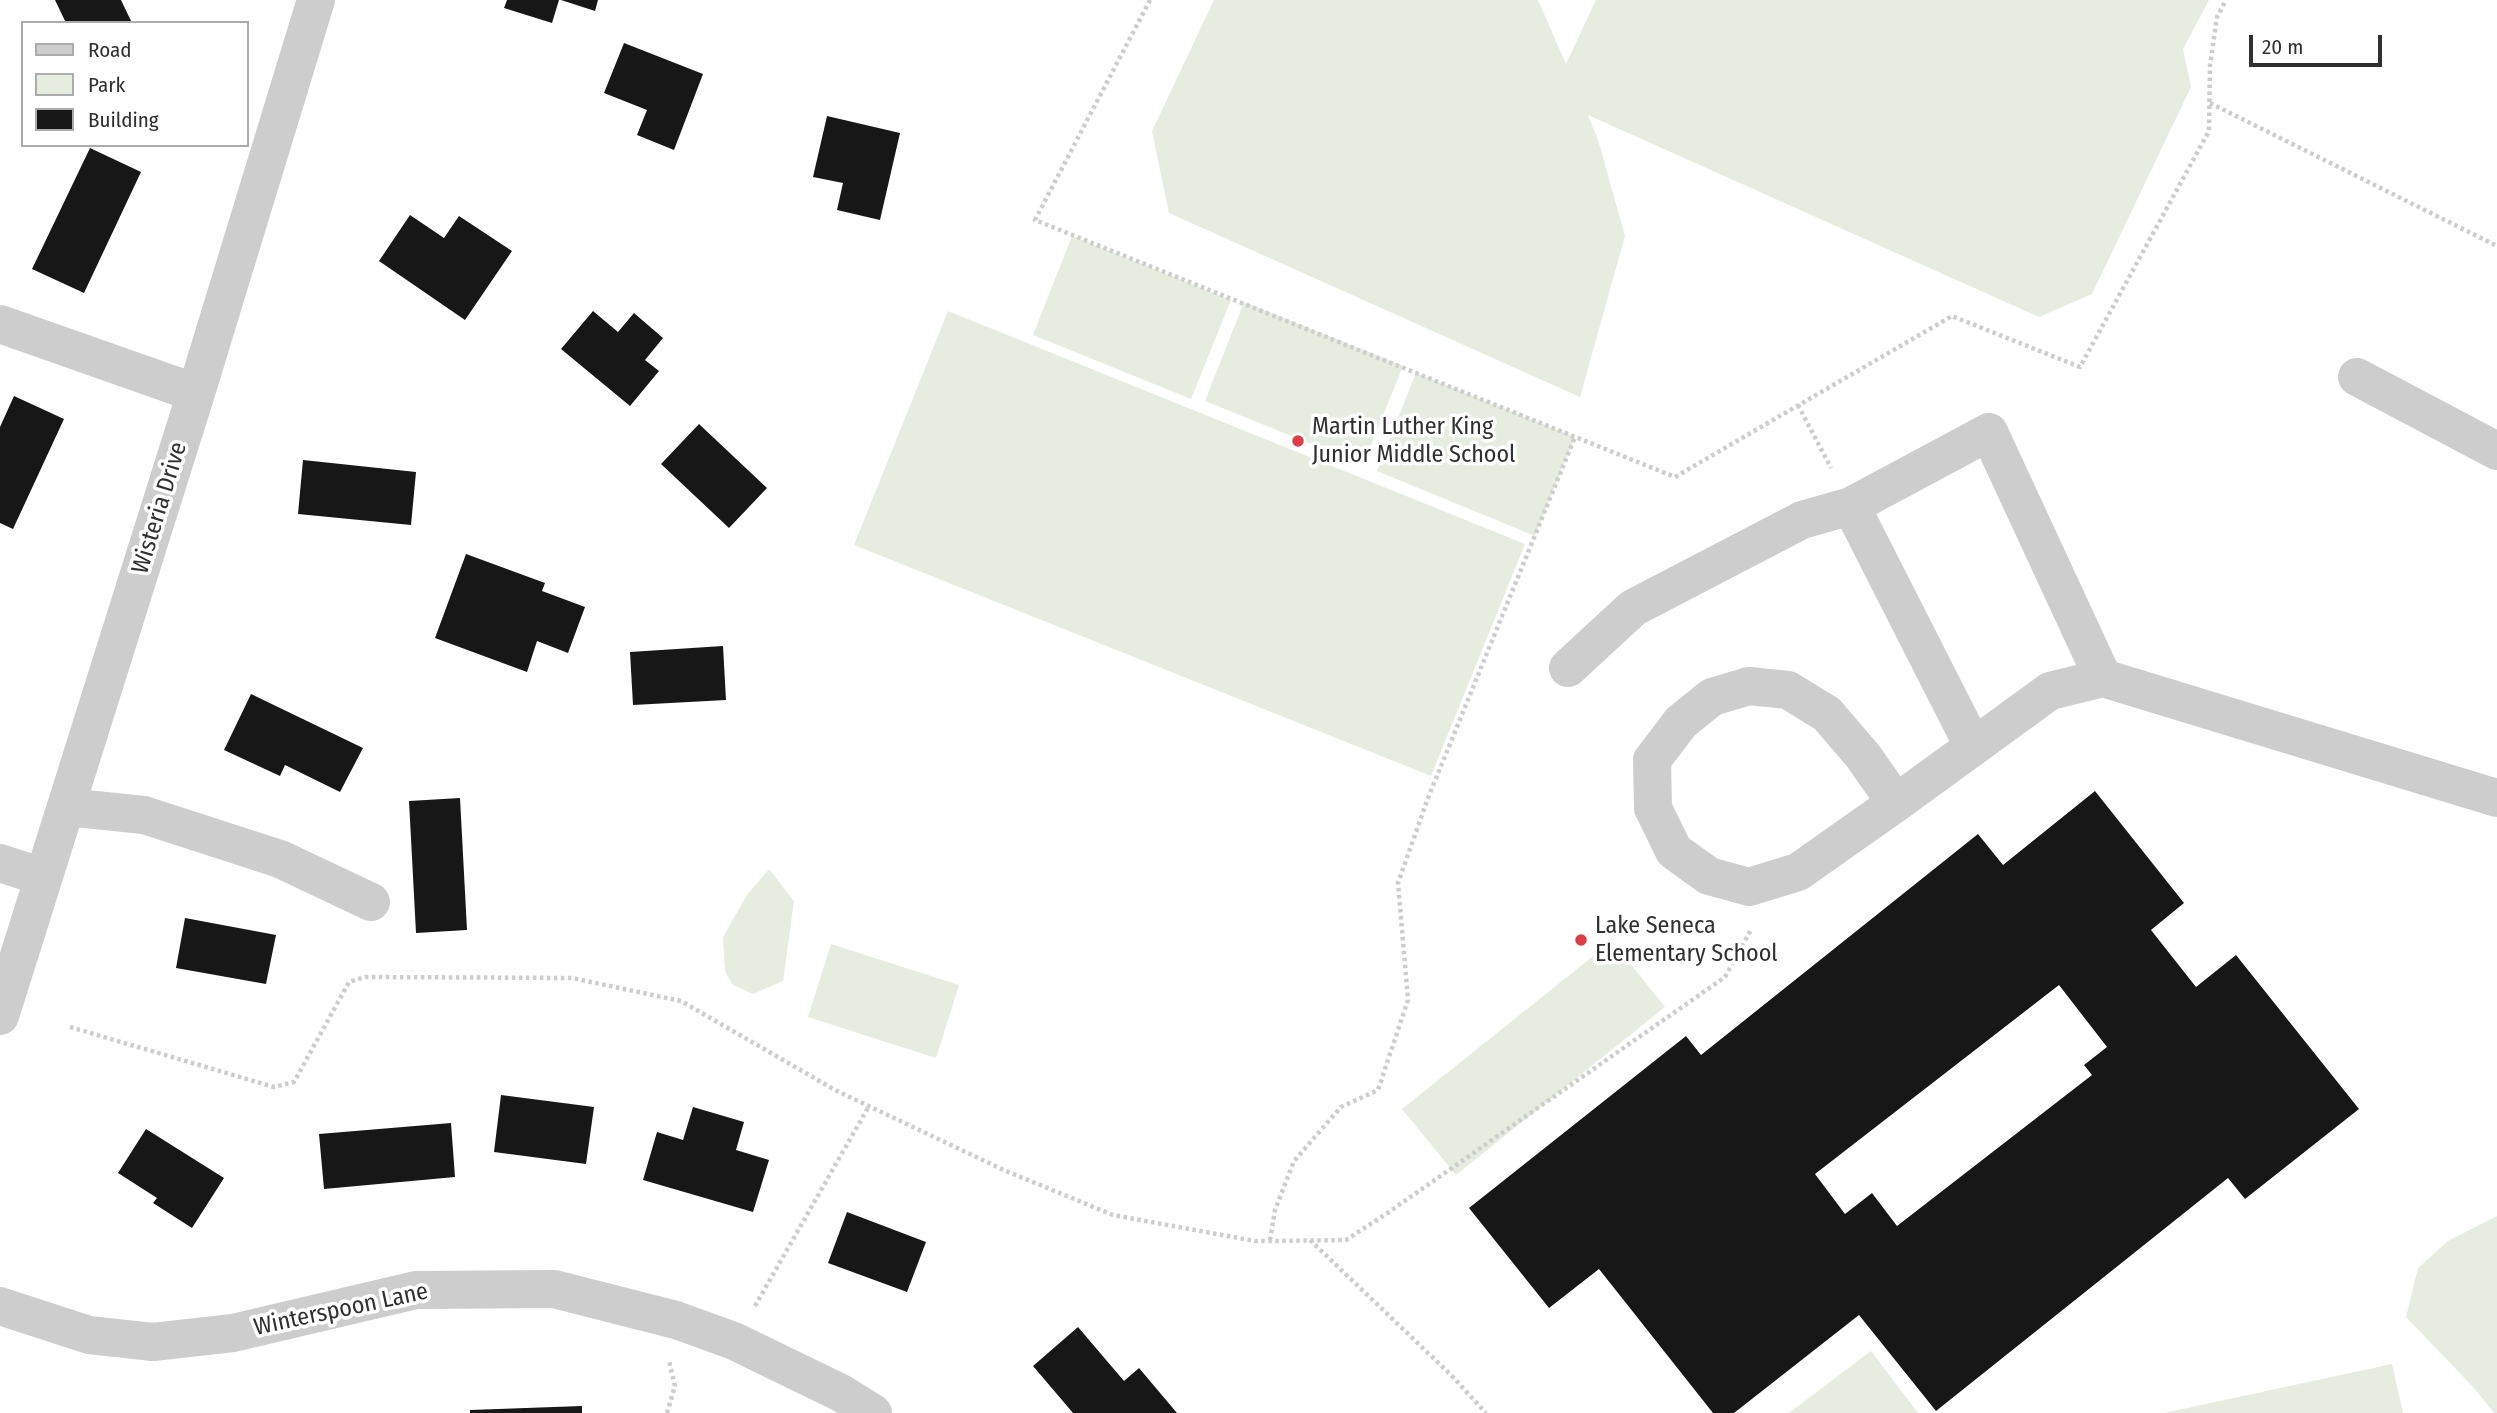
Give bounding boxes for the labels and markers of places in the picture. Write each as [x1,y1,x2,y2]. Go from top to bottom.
place label: Martin Luther King Junior Middle School [1312,413,1515,469]
marker: Martin Luther King Junior Middle School [1290,433,1306,449]
place label: Lake Seneca Elementary School [1595,912,1778,968]
marker: Lake Seneca Elementary School [1573,932,1589,948]

